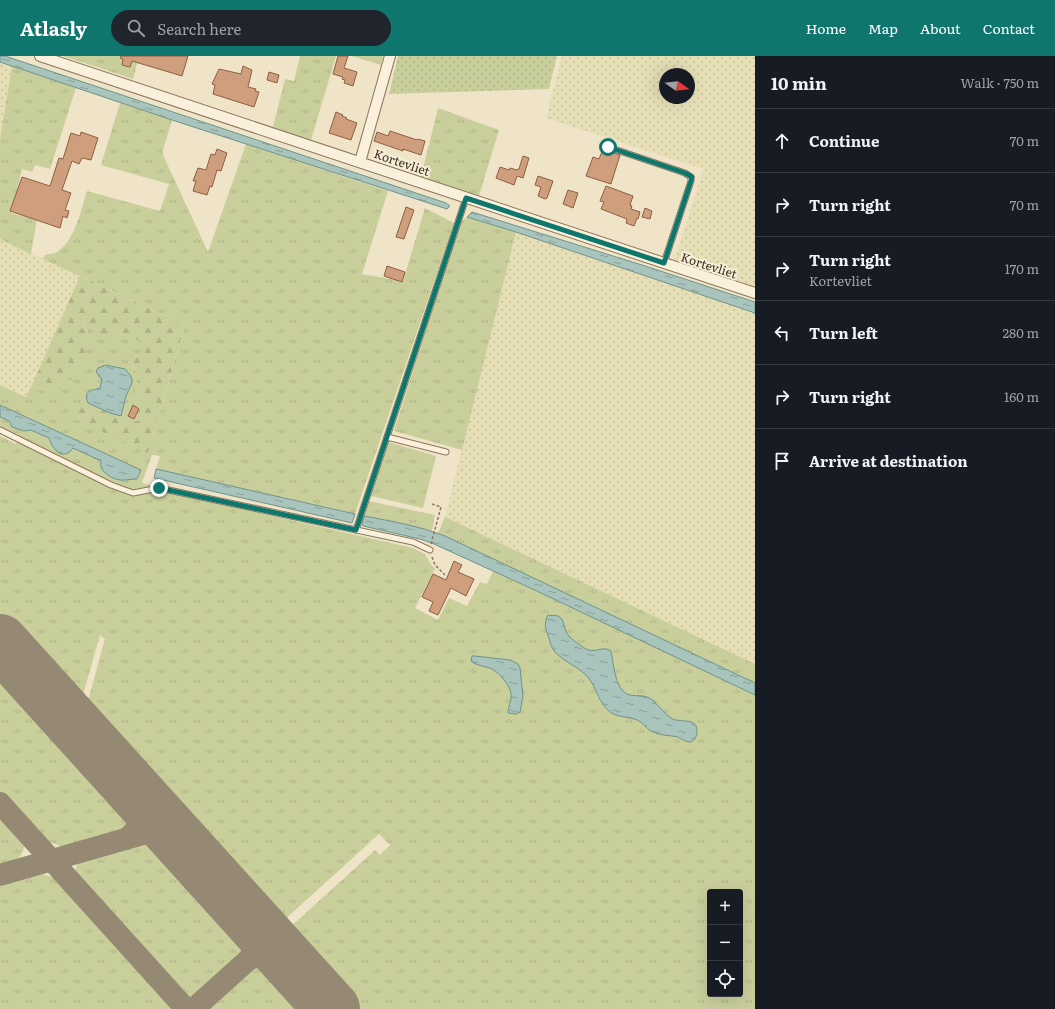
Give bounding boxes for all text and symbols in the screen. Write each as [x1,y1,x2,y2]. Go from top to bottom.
search box [111,10,391,46]
text: Atlasly [20,14,87,42]
icon: search [125,17,147,39]
text: Search here [157,17,241,40]
text: Home [806,18,846,38]
text: Map [868,18,898,38]
text: About [920,18,961,38]
text: Contact [983,18,1035,38]
north arrow [659,68,695,104]
text: 10 min [771,70,827,95]
text: Walk · 750 m [961,73,1039,92]
text: Continue [809,129,879,152]
icon: ahead [771,130,793,152]
text: 70 m [1010,131,1039,150]
route start [599,138,617,156]
street label: Kortevliet [372,144,432,180]
text: Turn right [809,193,891,216]
icon: right [771,194,793,216]
text: 70 m [1010,195,1039,214]
street label: Kortevliet [679,247,739,283]
text: Turn right [809,248,891,271]
icon: right [771,258,793,280]
text: 170 m [1005,259,1039,278]
text: Kortevliet [809,271,872,290]
text: Turn left [809,321,878,344]
icon: left [771,322,793,344]
text: 280 m [1003,323,1039,342]
text: Turn right [809,385,891,408]
icon: right [771,386,793,408]
text: 160 m [1004,387,1039,406]
text: Arrive at destination [809,449,968,472]
icon: arrive [771,450,793,472]
route end [150,479,168,497]
map controls [707,889,743,997]
button: + [707,889,743,925]
button: − [707,925,743,961]
button: locate [707,961,743,997]

